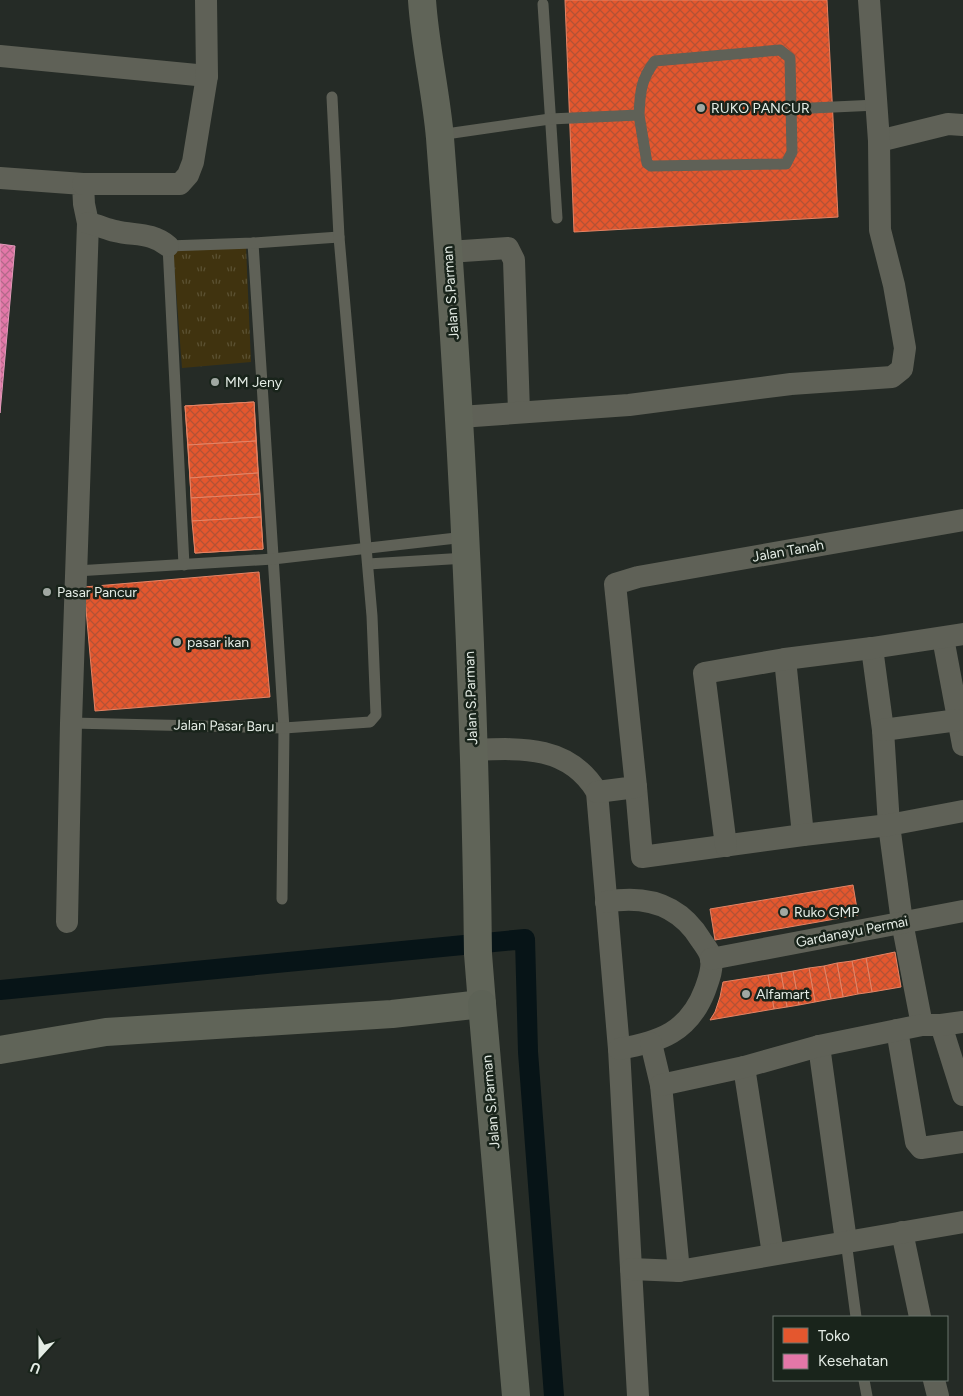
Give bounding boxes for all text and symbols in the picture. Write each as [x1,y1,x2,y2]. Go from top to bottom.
place label: RUKO PANCUR [711,100,810,117]
marker: RUKO PANCUR [695,102,707,114]
street label: Jalan S.Parman [439,245,463,341]
place label: MM Jeny [225,374,283,391]
marker: MM Jeny [209,376,221,388]
street label: Jalan Tanah [751,536,825,566]
place label: Pasar Pancur [57,584,137,601]
marker: Pasar Pancur [41,586,53,598]
place label: pasar ikan [187,634,249,651]
marker: pasar ikan [171,636,183,648]
street label: Jalan S.Parman [461,651,481,745]
street label: Jalan Pasar Baru [173,717,275,735]
place label: Ruko GMP [794,904,859,921]
marker: Ruko GMP [778,906,790,918]
street label: Gardanayu Permai [794,913,910,951]
place label: Alfamart [756,986,810,1003]
marker: Alfamart [740,988,752,1000]
street label: Jalan S.Parman [478,1054,504,1150]
legend [773,1316,948,1381]
text: Toko [818,1327,850,1345]
north arrow [15,1331,65,1381]
text: Kesehatan [818,1352,888,1370]
text: U [28,1358,43,1377]

